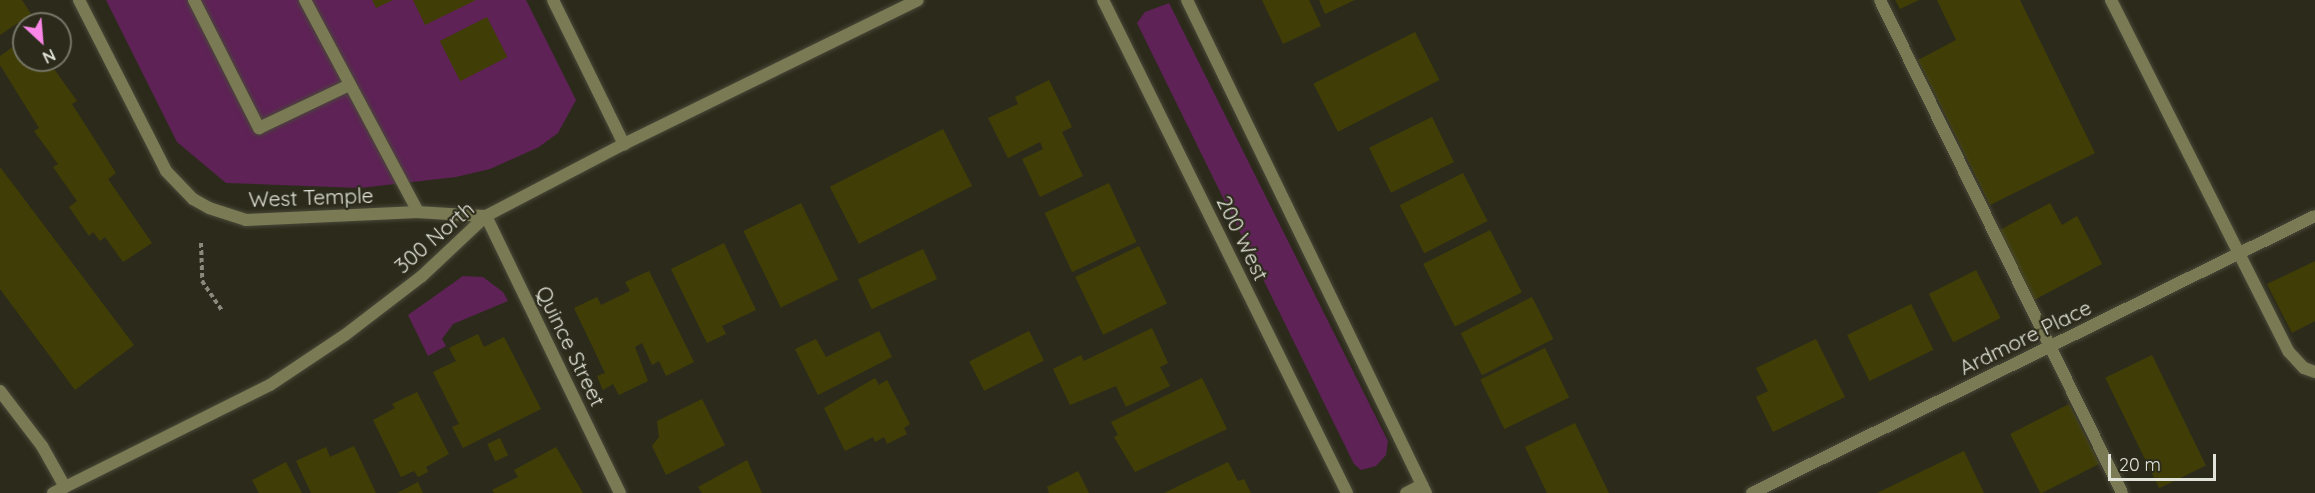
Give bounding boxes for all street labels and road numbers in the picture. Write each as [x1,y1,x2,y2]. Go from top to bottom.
street label: West Temple [248,182,374,212]
street label: 200 West [1212,192,1274,284]
street label: 300 North [389,196,479,278]
street label: Quince Street [531,282,611,410]
street label: Ardmore Place [1955,294,2095,380]

